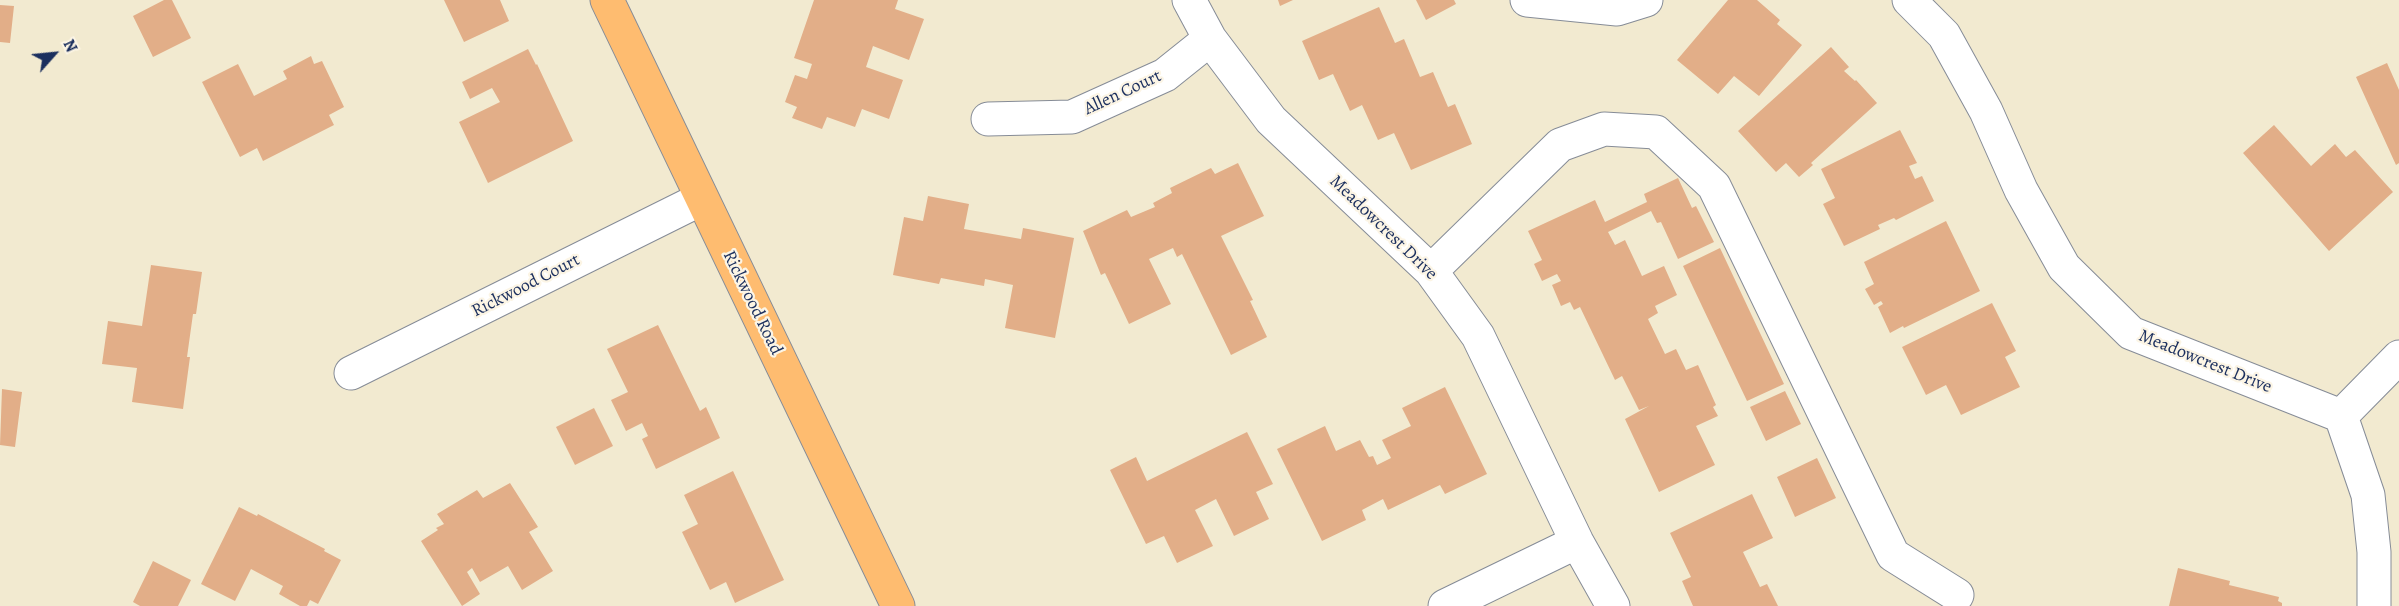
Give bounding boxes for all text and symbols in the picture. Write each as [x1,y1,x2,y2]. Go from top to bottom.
north arrow [24,24,84,84]
text: N [58,36,82,56]
street label: Allen Court [1081,66,1165,120]
street label: Meadowcrest Drive [1325,171,1441,285]
street label: Rickwood Road [717,247,787,359]
street label: Rickwood Court [468,249,584,323]
street label: Meadowcrest Drive [2135,325,2275,399]

